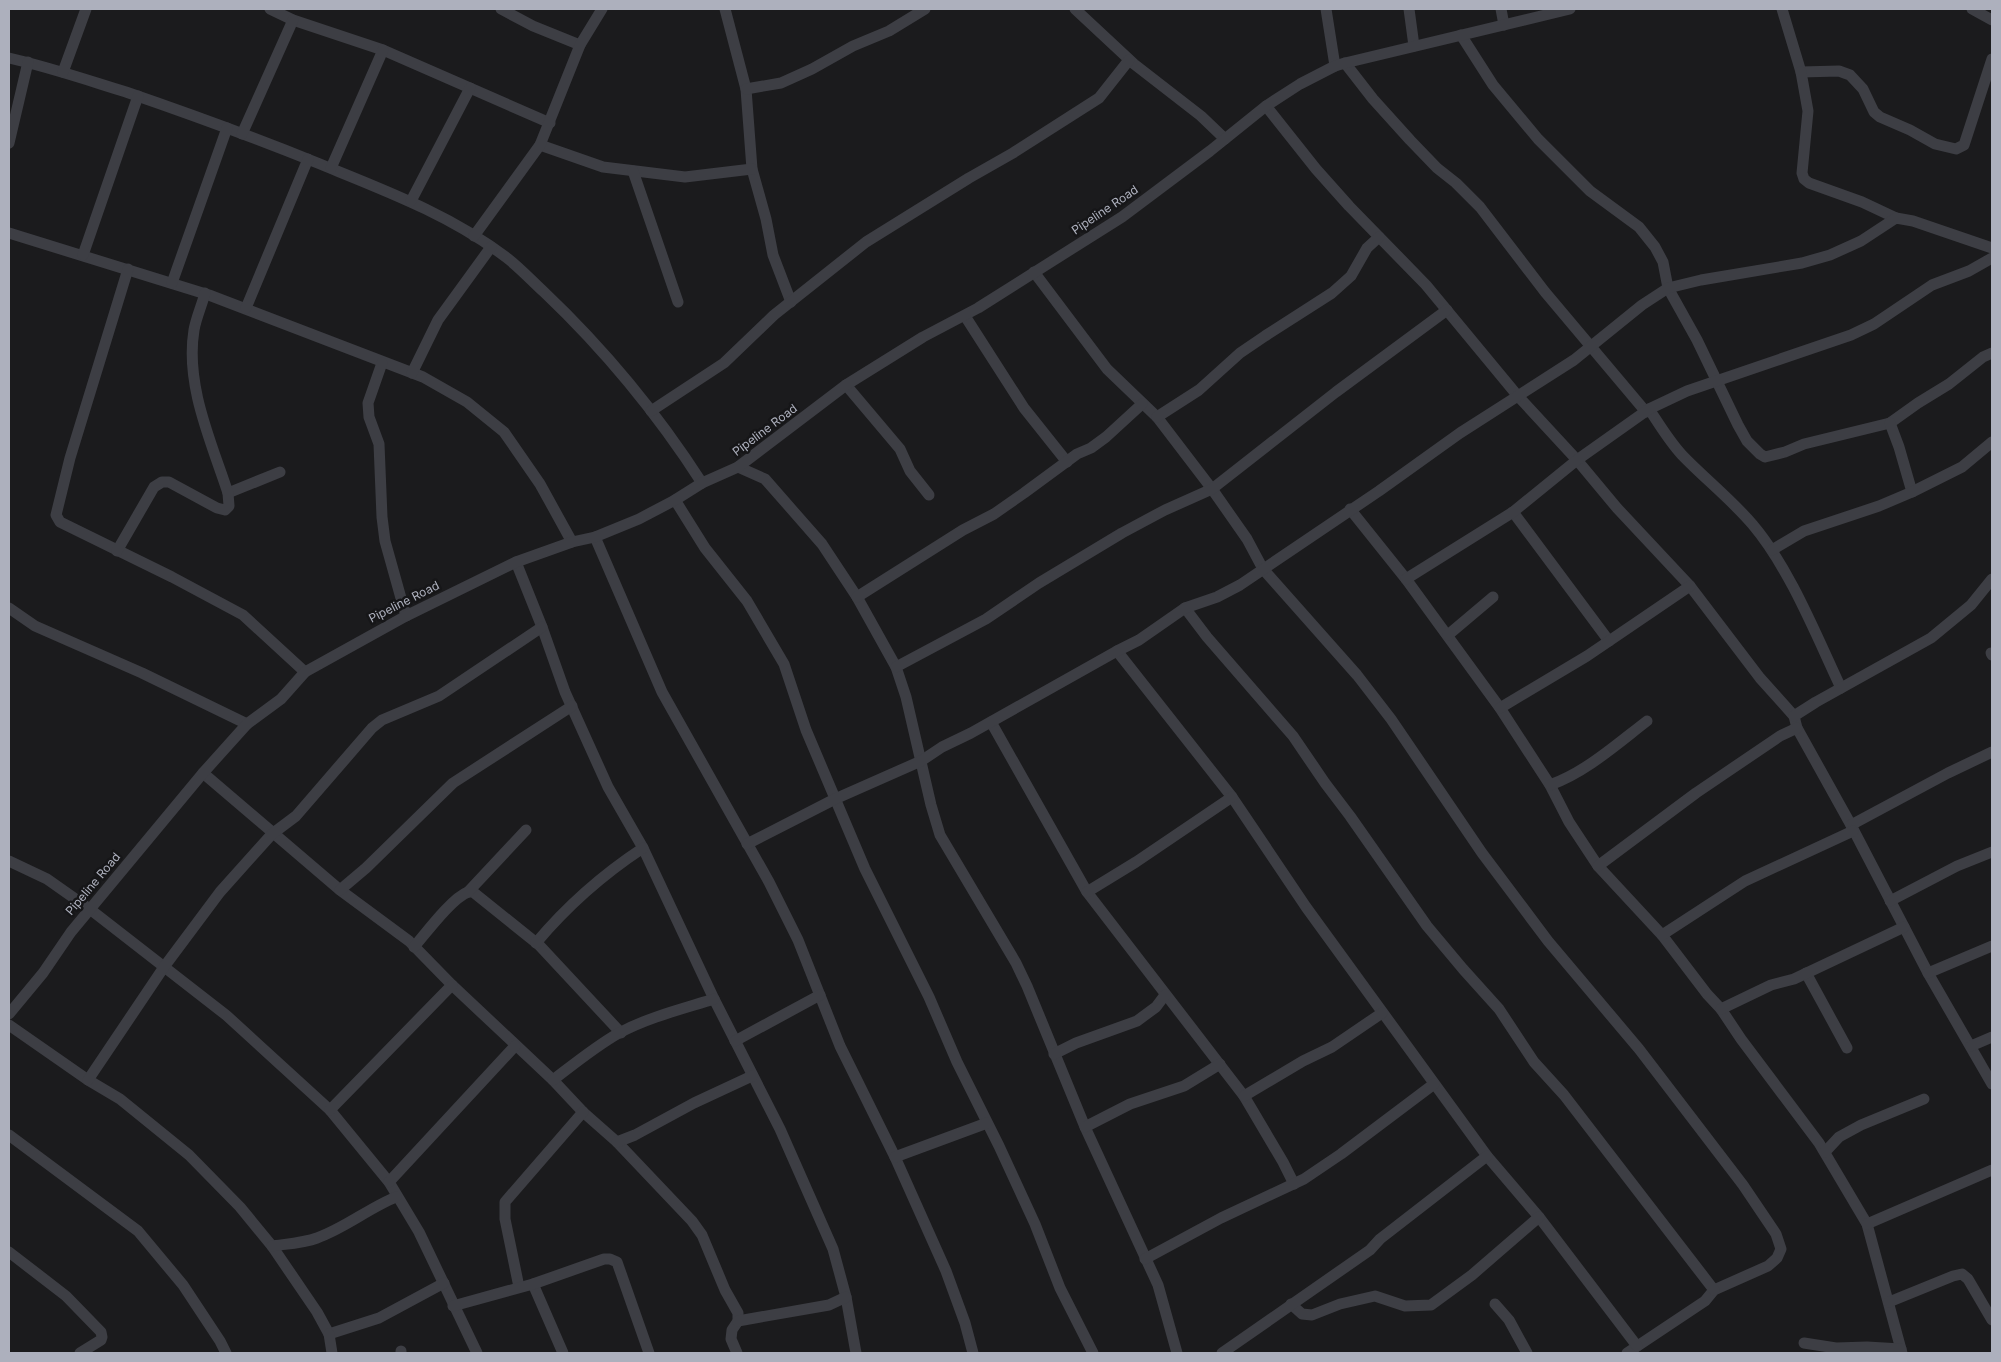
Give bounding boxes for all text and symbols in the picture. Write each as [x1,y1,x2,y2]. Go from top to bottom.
street label: Pipeline Road [1069,182,1141,237]
street label: Pipeline Road [729,400,800,459]
street label: Pipeline Road [366,577,442,626]
street label: Pipeline Road [62,849,123,918]

